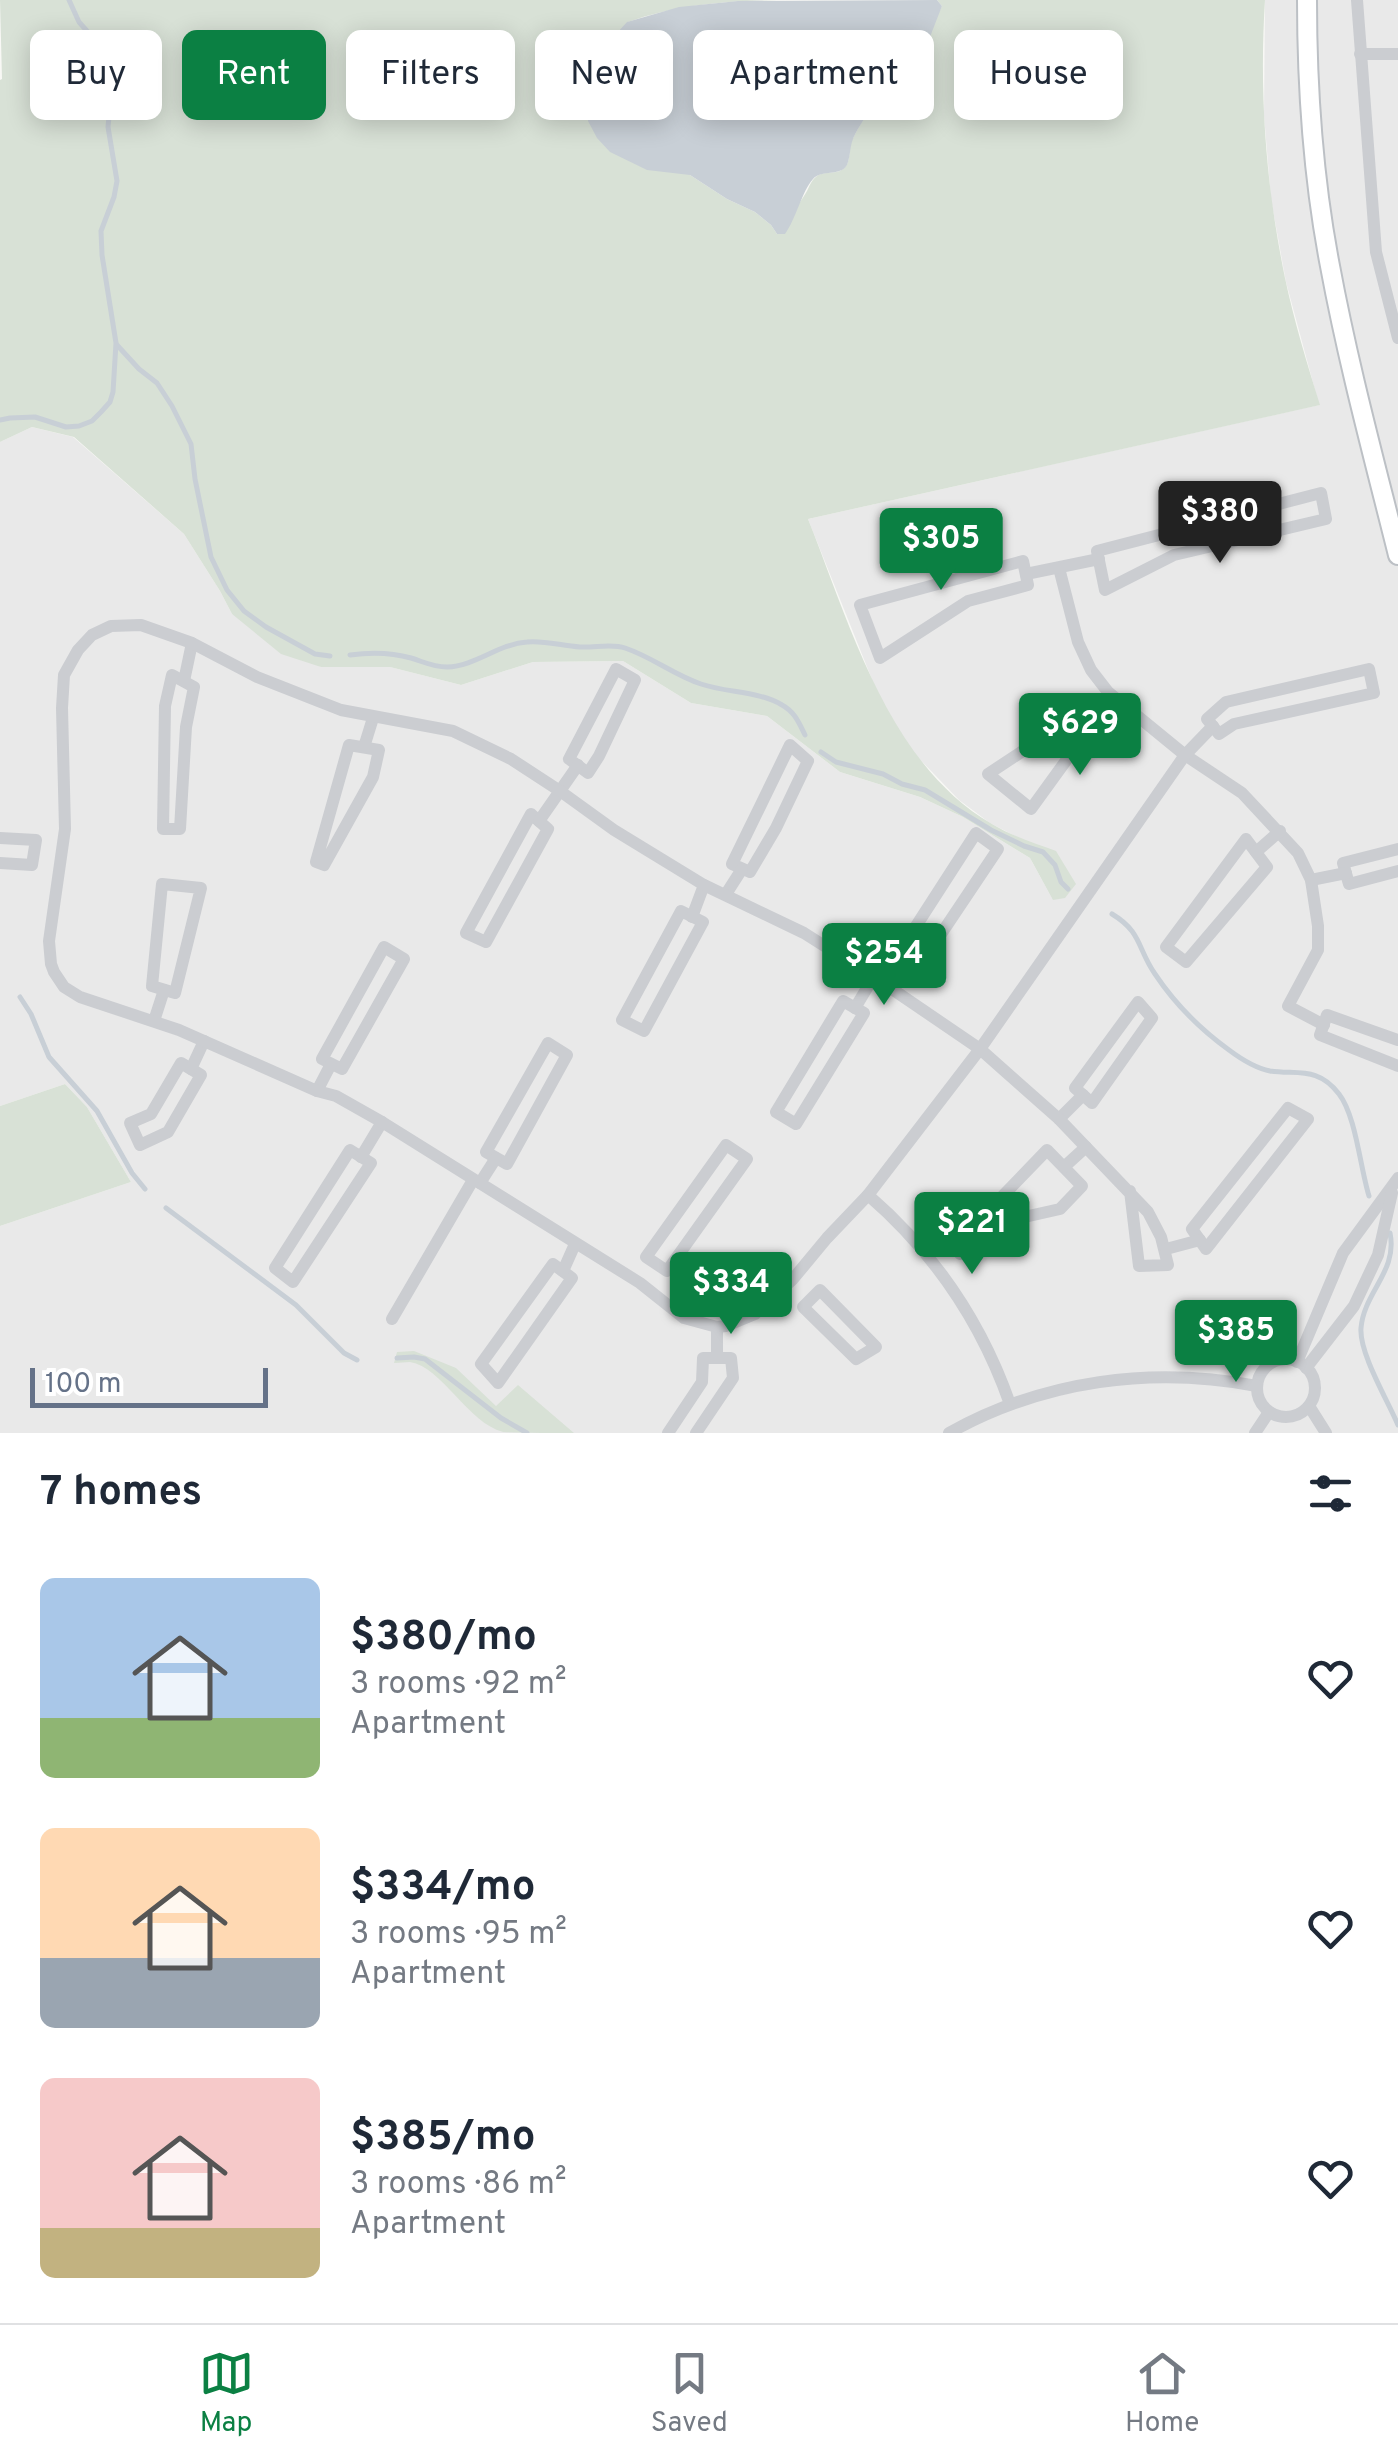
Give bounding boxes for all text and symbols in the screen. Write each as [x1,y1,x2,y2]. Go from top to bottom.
chip: Buy [30,30,162,120]
chip: Rent [182,30,326,120]
chip: Filters [346,30,515,120]
chip: New [535,30,673,120]
chip: Apartment [693,30,934,120]
chip: House [954,30,1123,120]
pin: $380 [1161,481,1279,566]
text: $380 [1180,493,1260,533]
pin: $305 [882,508,1000,593]
text: $305 [902,520,980,560]
pin: $629 [1021,693,1139,778]
text: $629 [1041,705,1119,745]
pin: $254 [825,923,943,1008]
text: $254 [844,935,924,975]
pin: $221 [913,1192,1031,1277]
text: $221 [936,1204,1008,1244]
pin: $334 [672,1252,790,1337]
text: $334 [692,1264,770,1304]
pin: $385 [1177,1300,1295,1385]
text: $385 [1197,1312,1275,1352]
scale bar [30,1363,268,1408]
text: 100 m [45,1367,121,1403]
icon: filters [1303,1466,1358,1521]
text: 7 homes [40,1467,202,1520]
text: $380/mo [350,1612,537,1665]
icon: home [120,1618,240,1738]
icon: heart [1303,1651,1358,1706]
text: 3 rooms · 92 m² [350,1665,567,1705]
text: Apartment [350,1705,506,1745]
text: $334/mo [350,1862,536,1915]
icon: home [120,1868,240,1988]
icon: heart [1303,1901,1358,1956]
text: 3 rooms · 95 m² [350,1915,567,1955]
text: Apartment [350,1955,506,1995]
text: $385/mo [350,2112,535,2165]
icon: home [120,2118,240,2238]
icon: heart [1303,2151,1358,2206]
text: 3 rooms · 86 m² [350,2165,567,2205]
text: Apartment [350,2205,506,2245]
tab: Map [199,2346,254,2442]
tab: Saved [651,2346,728,2442]
tab: Home [1125,2346,1199,2442]

